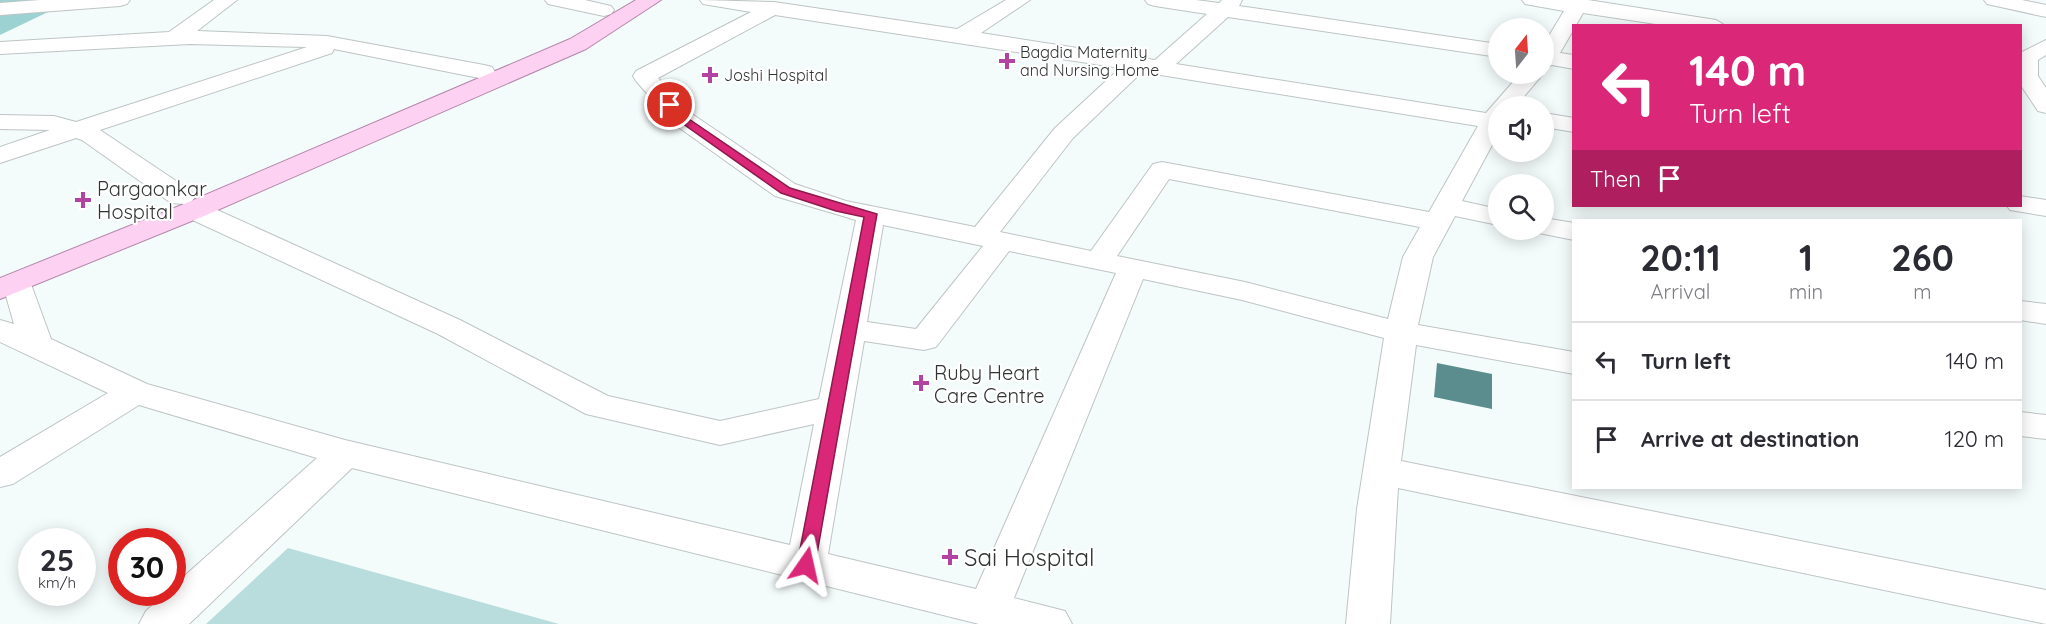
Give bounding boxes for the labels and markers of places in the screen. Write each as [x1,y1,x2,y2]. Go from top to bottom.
place label: Bagdia Maternity and Nursing Home [1020,42,1159,80]
marker: Bagdia Maternity and Nursing Home [998,52,1016,70]
place label: Joshi Hospital [724,65,828,85]
marker: Joshi Hospital [701,66,719,84]
pin [644,79,695,130]
place label: Pargaonkar Hospital [97,176,207,224]
marker: Pargaonkar Hospital [74,191,92,209]
place label: Ruby Heart Care Centre [934,360,1044,408]
marker: Ruby Heart Care Centre [912,374,930,392]
place label: Sai Hospital [964,542,1095,572]
marker: Sai Hospital [941,548,959,566]

